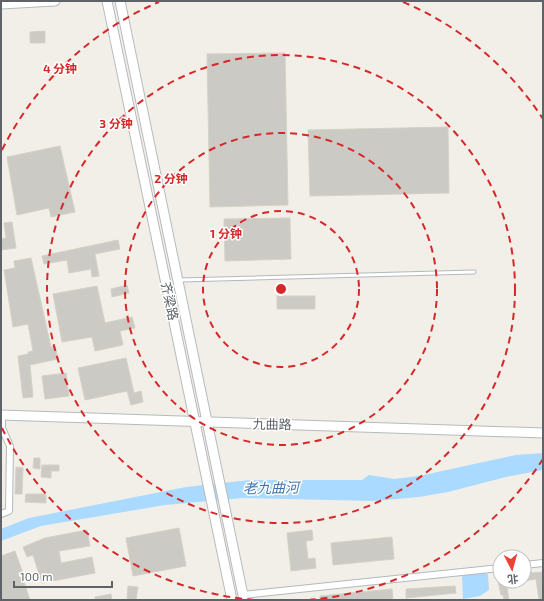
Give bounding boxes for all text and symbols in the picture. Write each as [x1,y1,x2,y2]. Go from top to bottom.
text: 4 分钟 [43,61,77,75]
text: 3 分钟 [99,116,133,130]
text: 2 分钟 [154,171,188,185]
text: 1 分钟 [210,226,242,240]
street label: 齐梁路 [158,280,182,322]
centre of rings [274,282,288,296]
street label: 九曲路 [252,416,292,432]
water label: 老九曲河 [243,478,302,496]
north arrow [492,549,532,589]
scale bar [14,563,112,589]
text: 100 m [20,569,52,583]
text: 北 [507,572,519,586]

